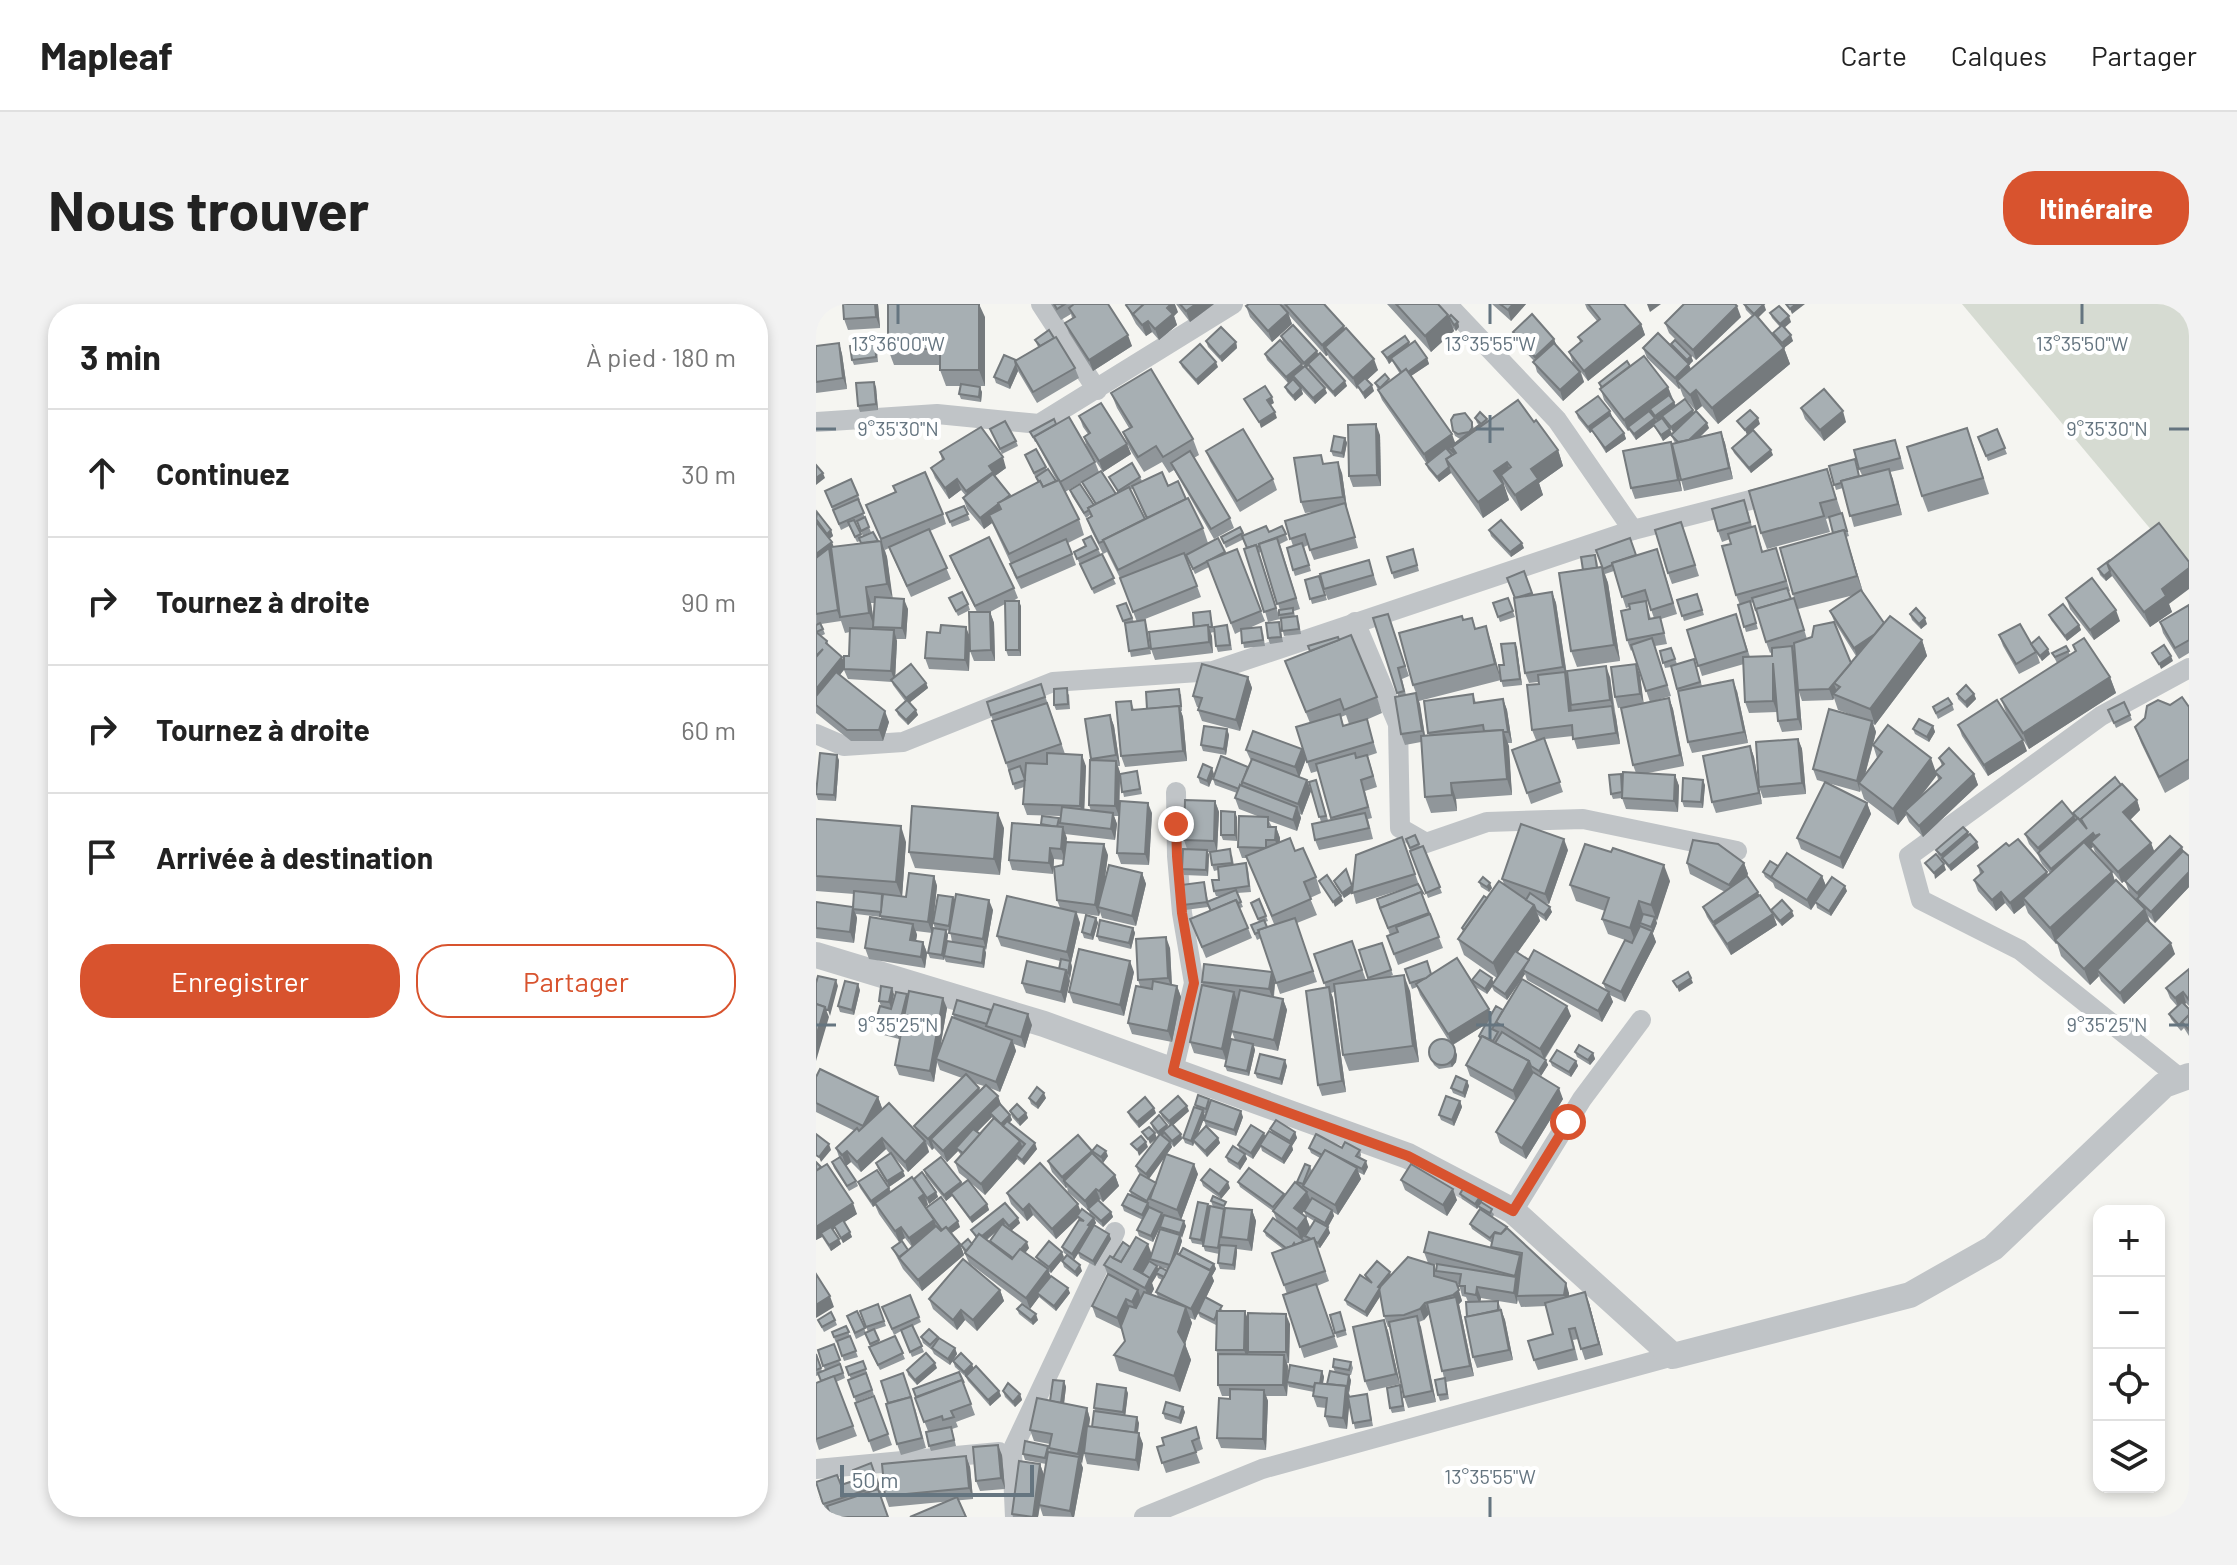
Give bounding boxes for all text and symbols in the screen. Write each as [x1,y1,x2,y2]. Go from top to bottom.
text: Mapleaf [40,32,173,78]
text: Carte [1840,38,1907,72]
text: Calques [1951,38,2047,72]
text: Partager [2091,38,2197,72]
button: Itinéraire [2003,171,2189,245]
text: Nous trouver [48,175,369,242]
text: 13°36'00"W [851,331,945,355]
text: 13°35'55"W [1444,331,1536,355]
text: 13°35'50"W [2036,331,2129,355]
text: 3 min [80,336,161,377]
text: À pied · 180 m [586,341,736,372]
text: 9°35'30"N [857,416,939,440]
text: 9°35'30"N [2066,416,2148,440]
icon: ahead [80,451,124,495]
text: Continuez [156,455,289,491]
text: 30 m [681,458,736,489]
icon: right [80,579,124,623]
text: Tournez à droite [156,583,370,619]
text: 90 m [681,586,736,617]
icon: right [80,707,124,751]
text: Tournez à droite [156,711,370,747]
text: 60 m [681,714,736,745]
route end [1158,806,1194,842]
icon: arrive [80,835,124,879]
text: Arrivée à destination [156,839,433,875]
button: Enregistrer [80,944,400,1018]
button: Partager [416,944,736,1018]
text: 9°35'25"N [857,1012,939,1036]
text: 9°35'25"N [2066,1012,2148,1036]
route start [1550,1104,1586,1140]
map controls [2093,1205,2165,1493]
button: + [2093,1205,2165,1277]
button: − [2093,1277,2165,1349]
button: locate [2093,1349,2165,1421]
button: layers [2093,1421,2165,1493]
scale bar [840,1461,1034,1497]
text: 13°35'55"W [1444,1464,1536,1488]
text: 50 m [852,1466,898,1492]

